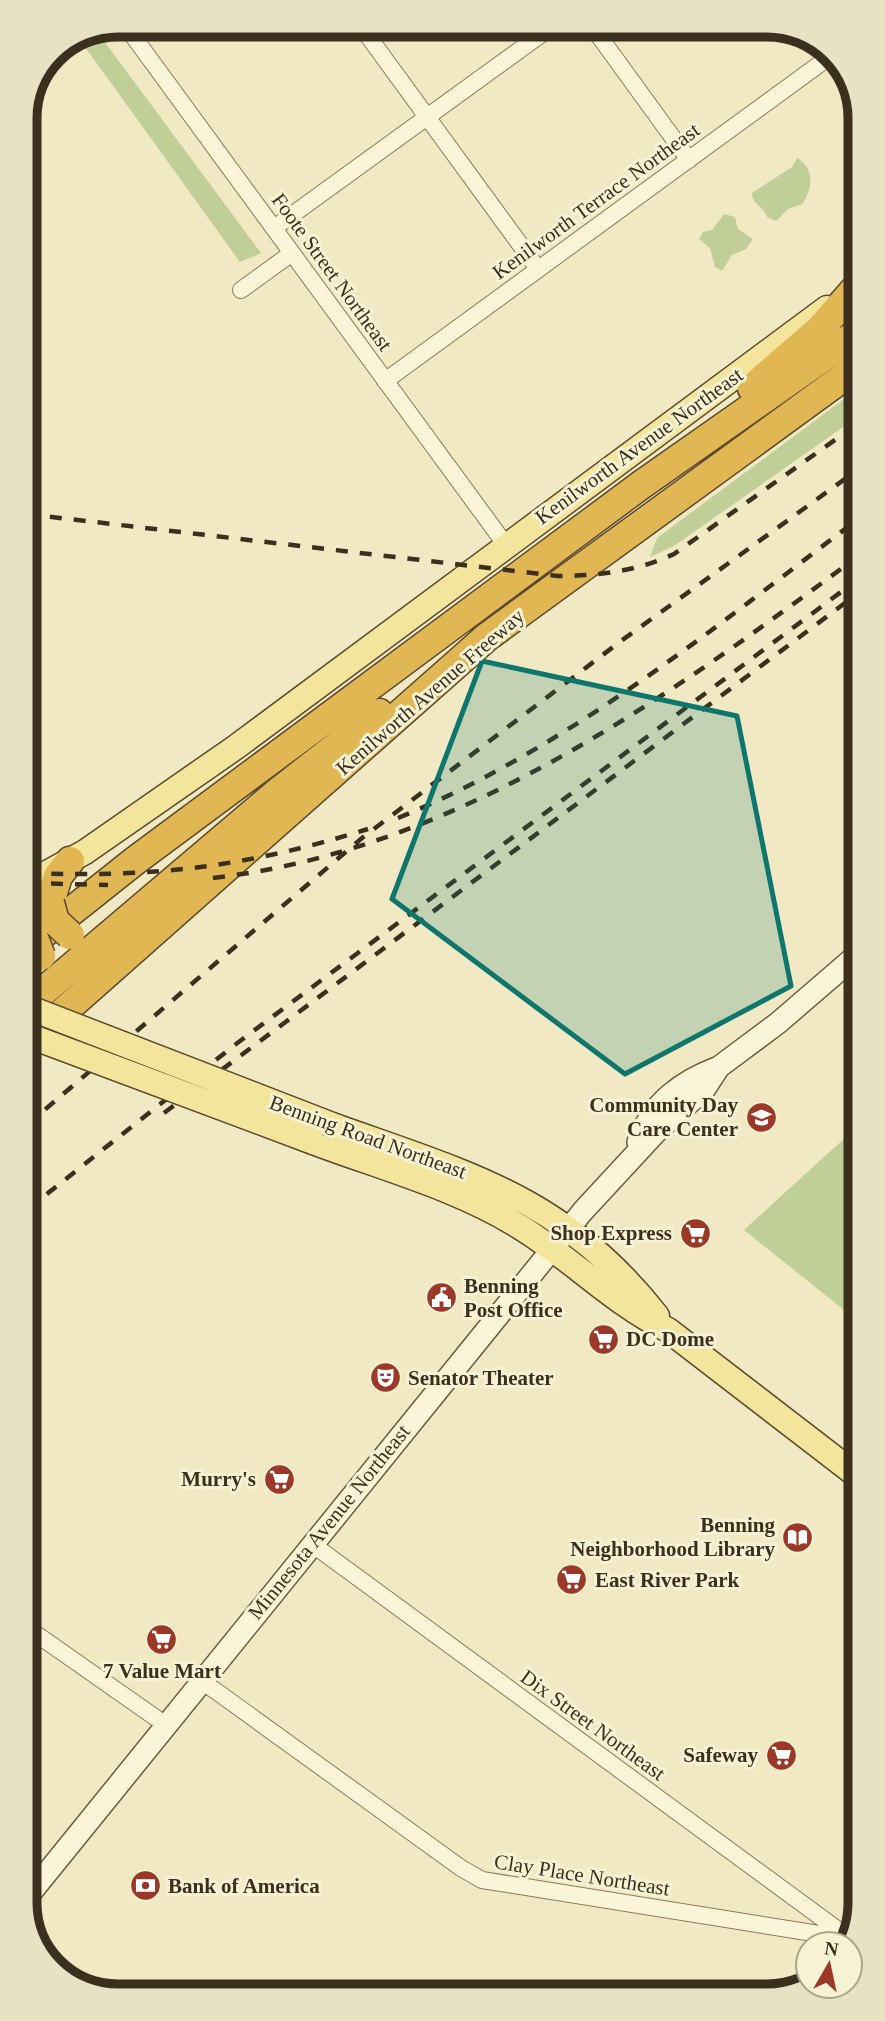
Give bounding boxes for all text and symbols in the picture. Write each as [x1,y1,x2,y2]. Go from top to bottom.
street label: Kenilworth Terrace Northeast [488,118,704,284]
street label: Foote Street Northeast [267,189,397,356]
street label: Kenilworth Avenue Northeast [531,363,747,529]
street label: Kenilworth Avenue Freeway [331,604,529,780]
street label: Benning Road Northeast [266,1090,470,1184]
place label: Community Day Care Center [589,1093,738,1141]
school or university icon: Community Day Care Center [744,1100,778,1134]
supermarket icon: Shop Express [678,1216,712,1250]
place label: Shop Express [550,1221,672,1245]
place label: Benning Post Office [464,1274,563,1322]
public building icon: Benning Post Office [424,1281,458,1315]
supermarket icon: DC Dome [586,1322,620,1356]
place label: DC Dome [626,1327,714,1351]
theatre icon: Senator Theater [368,1361,402,1395]
place label: Senator Theater [408,1366,554,1390]
street label: Minnesota Avenue Northeast [243,1420,415,1624]
supermarket icon: Murry's [262,1462,296,1496]
place label: Murry's [181,1467,256,1491]
place label: Benning Neighborhood Library [570,1513,775,1561]
library icon: Benning Neighborhood Library [781,1520,815,1554]
supermarket icon: East River Park [555,1563,589,1597]
place label: East River Park [595,1568,740,1592]
supermarket icon: 7 Value Mart [145,1622,179,1656]
place label: 7 Value Mart [103,1659,221,1683]
street label: Dix Street Northeast [516,1665,670,1786]
supermarket icon: Safeway [764,1738,798,1772]
place label: Safeway [683,1743,758,1767]
street label: Clay Place Northeast [493,1849,672,1901]
bank icon: Bank of America [128,1869,162,1903]
place label: Bank of America [168,1874,320,1898]
north arrow [794,1930,864,2000]
text: N [823,1937,840,1960]

